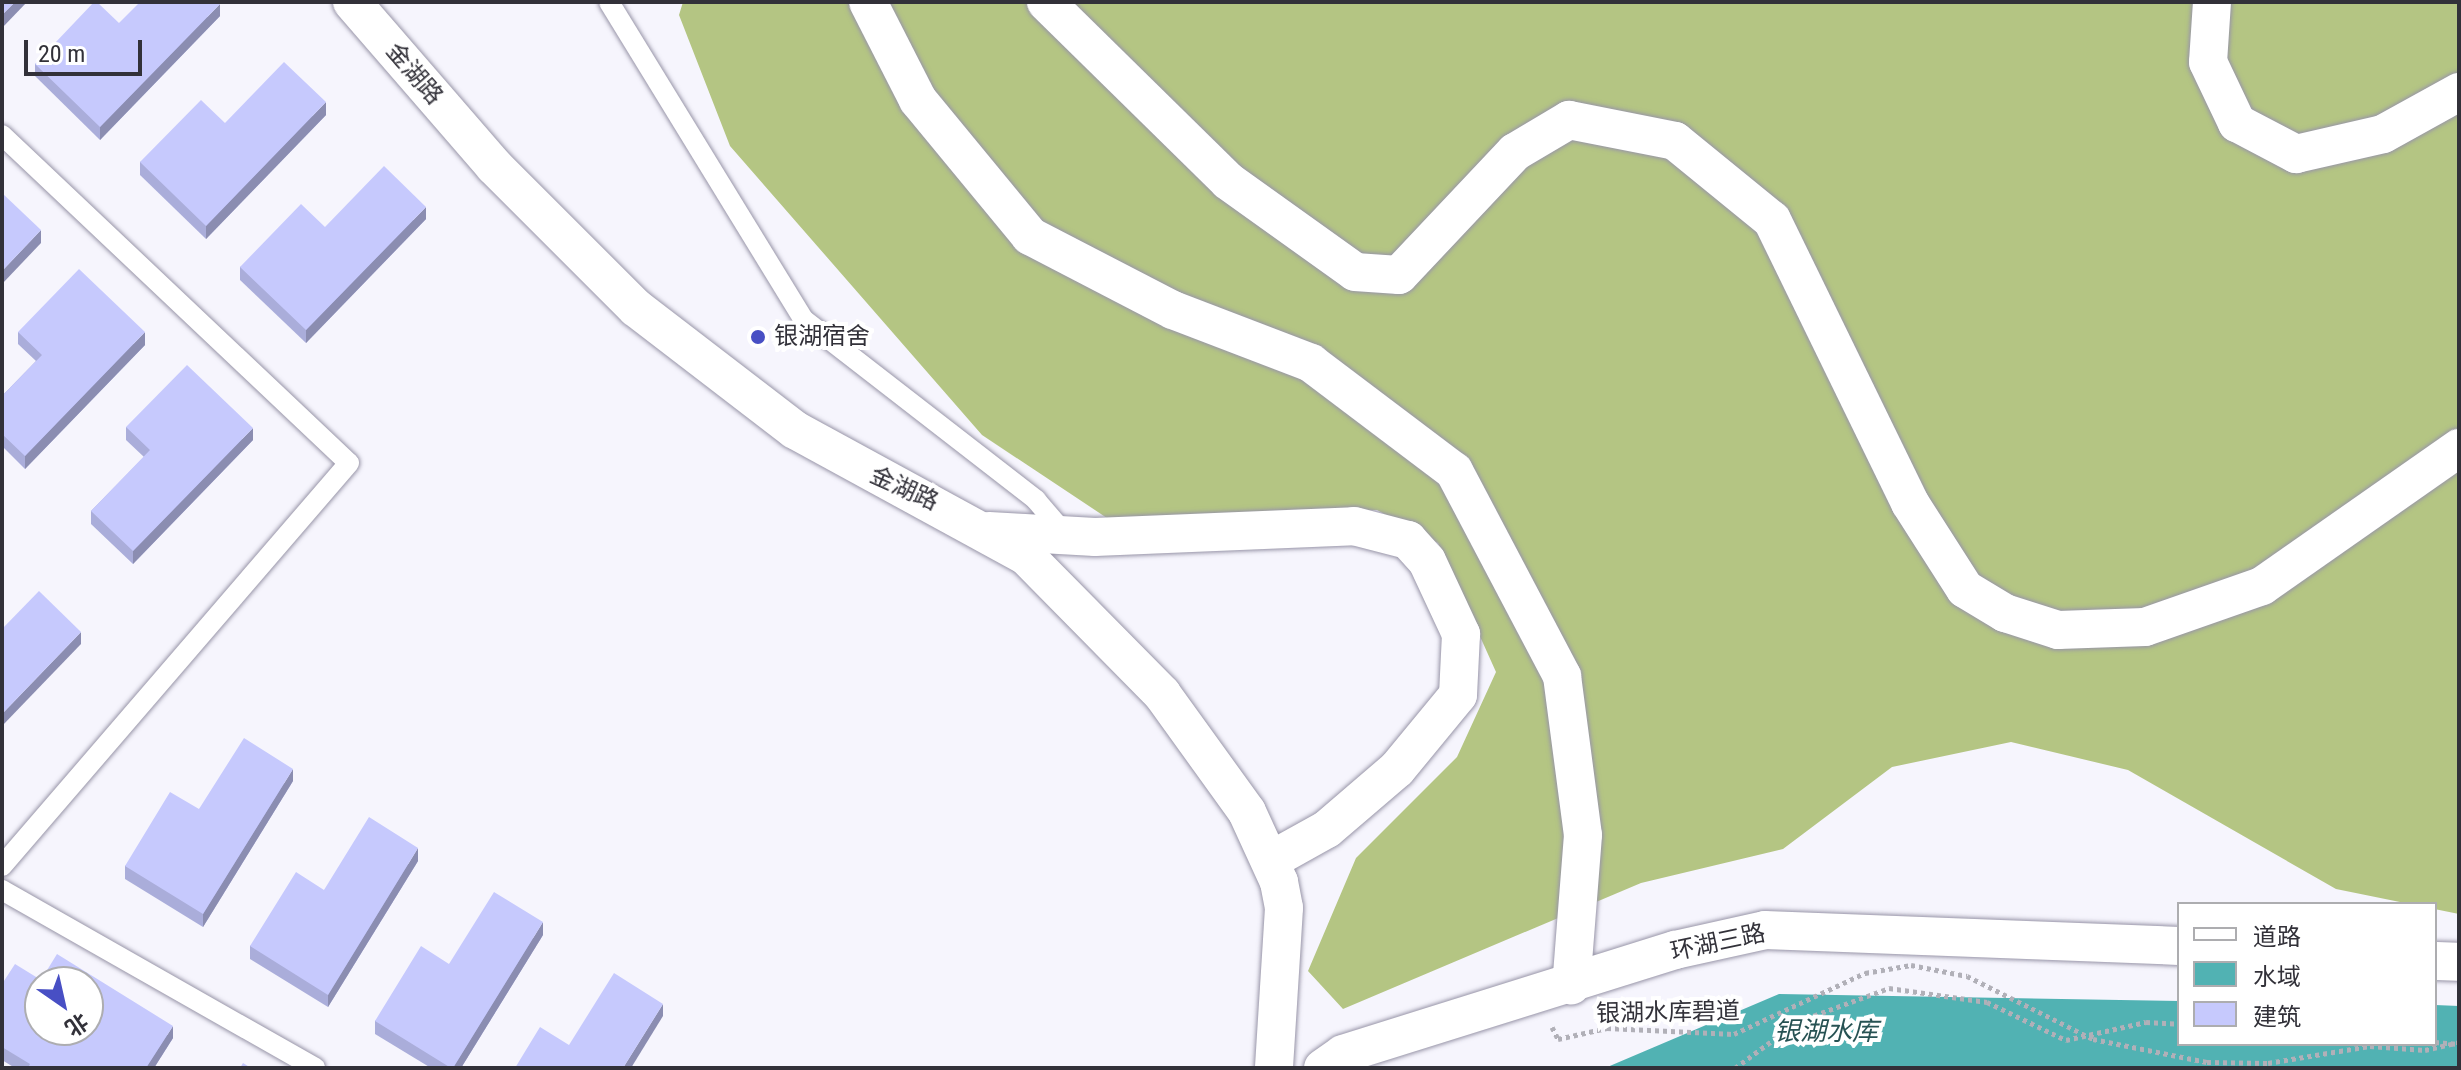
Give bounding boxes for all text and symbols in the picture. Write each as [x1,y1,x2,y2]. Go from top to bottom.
scale bar [28,24,146,74]
street label: 金湖路 [380,37,448,111]
text: 20 m [38,40,85,68]
place label: 银湖宿舍 [774,323,870,351]
marker: 银湖宿舍 [749,328,767,346]
street label: 金湖路 [865,461,943,517]
legend [2177,902,2437,1046]
street label: 环湖三路 [1668,919,1768,967]
text: 道路 [2253,923,2301,951]
text: 水域 [2253,963,2301,991]
north arrow [24,966,104,1046]
street label: 银湖水库碧道 [1596,997,1740,1029]
text: 建筑 [2253,1003,2301,1031]
text: 北 [60,1008,93,1041]
water label: 银湖水库 [1774,1016,1878,1048]

